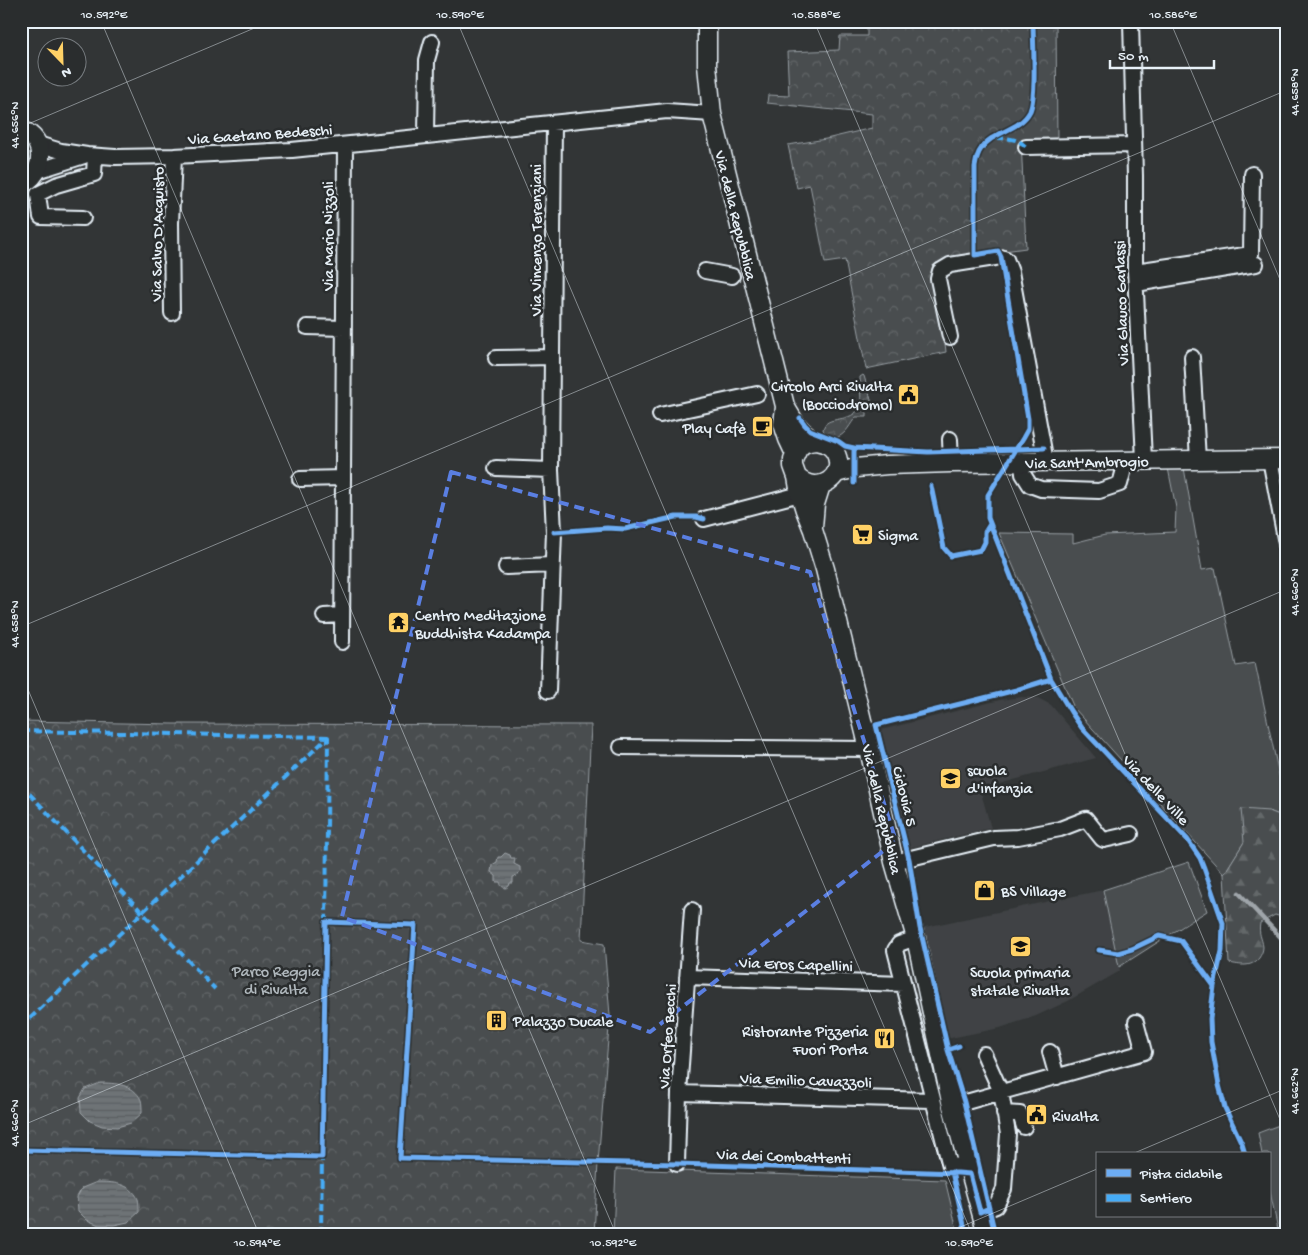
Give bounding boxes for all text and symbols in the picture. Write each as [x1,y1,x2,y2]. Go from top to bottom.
text: 10.592°E [80,9,128,23]
text: 10.590°E [435,9,484,23]
text: 10.588°E [791,9,840,23]
text: 10.586°E [1148,9,1197,23]
north arrow [38,38,88,88]
scale bar [1110,38,1214,70]
text: 50 m [1118,48,1149,66]
text: N [59,62,74,81]
text: 44.658°N [1289,68,1303,116]
text: 44.656°N [9,101,23,148]
street label: Via Gaetano Bedeschi [186,122,333,151]
street label: Via della Repubblica [708,148,759,284]
street label: Via Vincenzo Terenziani [529,164,548,317]
street label: Via Salvo D'Acquisto [149,167,170,303]
street label: Via Mario Nizzoli [321,181,340,292]
street label: Via Glauco Garlassi [1112,240,1135,367]
place label: Circolo Arci Rivalta (Bocciodromo) [771,379,894,416]
public building icon: Circolo Arci Rivalta (Bocciodromo) [897,382,921,406]
cafe icon: Play Cafè [750,415,774,439]
place label: Play Cafè [681,421,747,440]
street label: Via Sant'Ambrogio [1024,454,1149,475]
supermarket icon: Sigma [850,522,874,546]
place label: Sigma [878,528,919,547]
text: 44.660°N [1289,568,1303,616]
text: 44.658°N [9,600,23,648]
place label: Centro Meditazione Buddhista Kadampa [414,608,552,645]
temple icon: Centro Meditazione Buddhista Kadampa [387,611,411,635]
street label: Via della Repubblica [855,742,904,878]
street label: Via delle Ville [1116,751,1192,831]
place label: scuola d'infanzia [967,763,1033,800]
street label: Ciclovia 5 [886,765,919,829]
school or university icon: scuola d'infanzia [939,766,963,790]
shop icon: BS Village [973,878,997,902]
place label: BS Village [1000,884,1067,903]
school or university icon: Scuola primaria statale Rivalta [1008,935,1032,959]
street label: Via Eros Capellini [738,955,853,978]
park label: Parco Reggia di Rivalta [231,964,321,1001]
place label: Scuola primaria statale Rivalta [970,965,1071,1002]
street label: Via Orfeo Becchi [656,983,683,1090]
building icon: Palazzo Ducale [485,1008,509,1032]
place label: Palazzo Ducale [512,1014,614,1033]
place label: Ristorante Pizzeria Fuori Porta [742,1024,869,1061]
restaurant icon: Ristorante Pizzeria Fuori Porta [872,1027,896,1051]
text: 44.662°N [1289,1068,1303,1114]
street label: Via Emilio Cavazzoli [739,1071,872,1094]
text: 44.660°N [9,1099,23,1147]
public building icon: Rivalta [1024,1103,1048,1127]
place label: Rivalta [1052,1109,1100,1128]
street label: Via dei Combattenti [715,1147,851,1170]
legend [1096,1152,1270,1218]
text: Pista ciclabile [1139,1166,1223,1184]
text: Sentiero [1140,1190,1192,1208]
text: 10.594°E [233,1237,281,1251]
text: 10.592°E [589,1237,637,1251]
text: 10.590°E [944,1237,993,1251]

